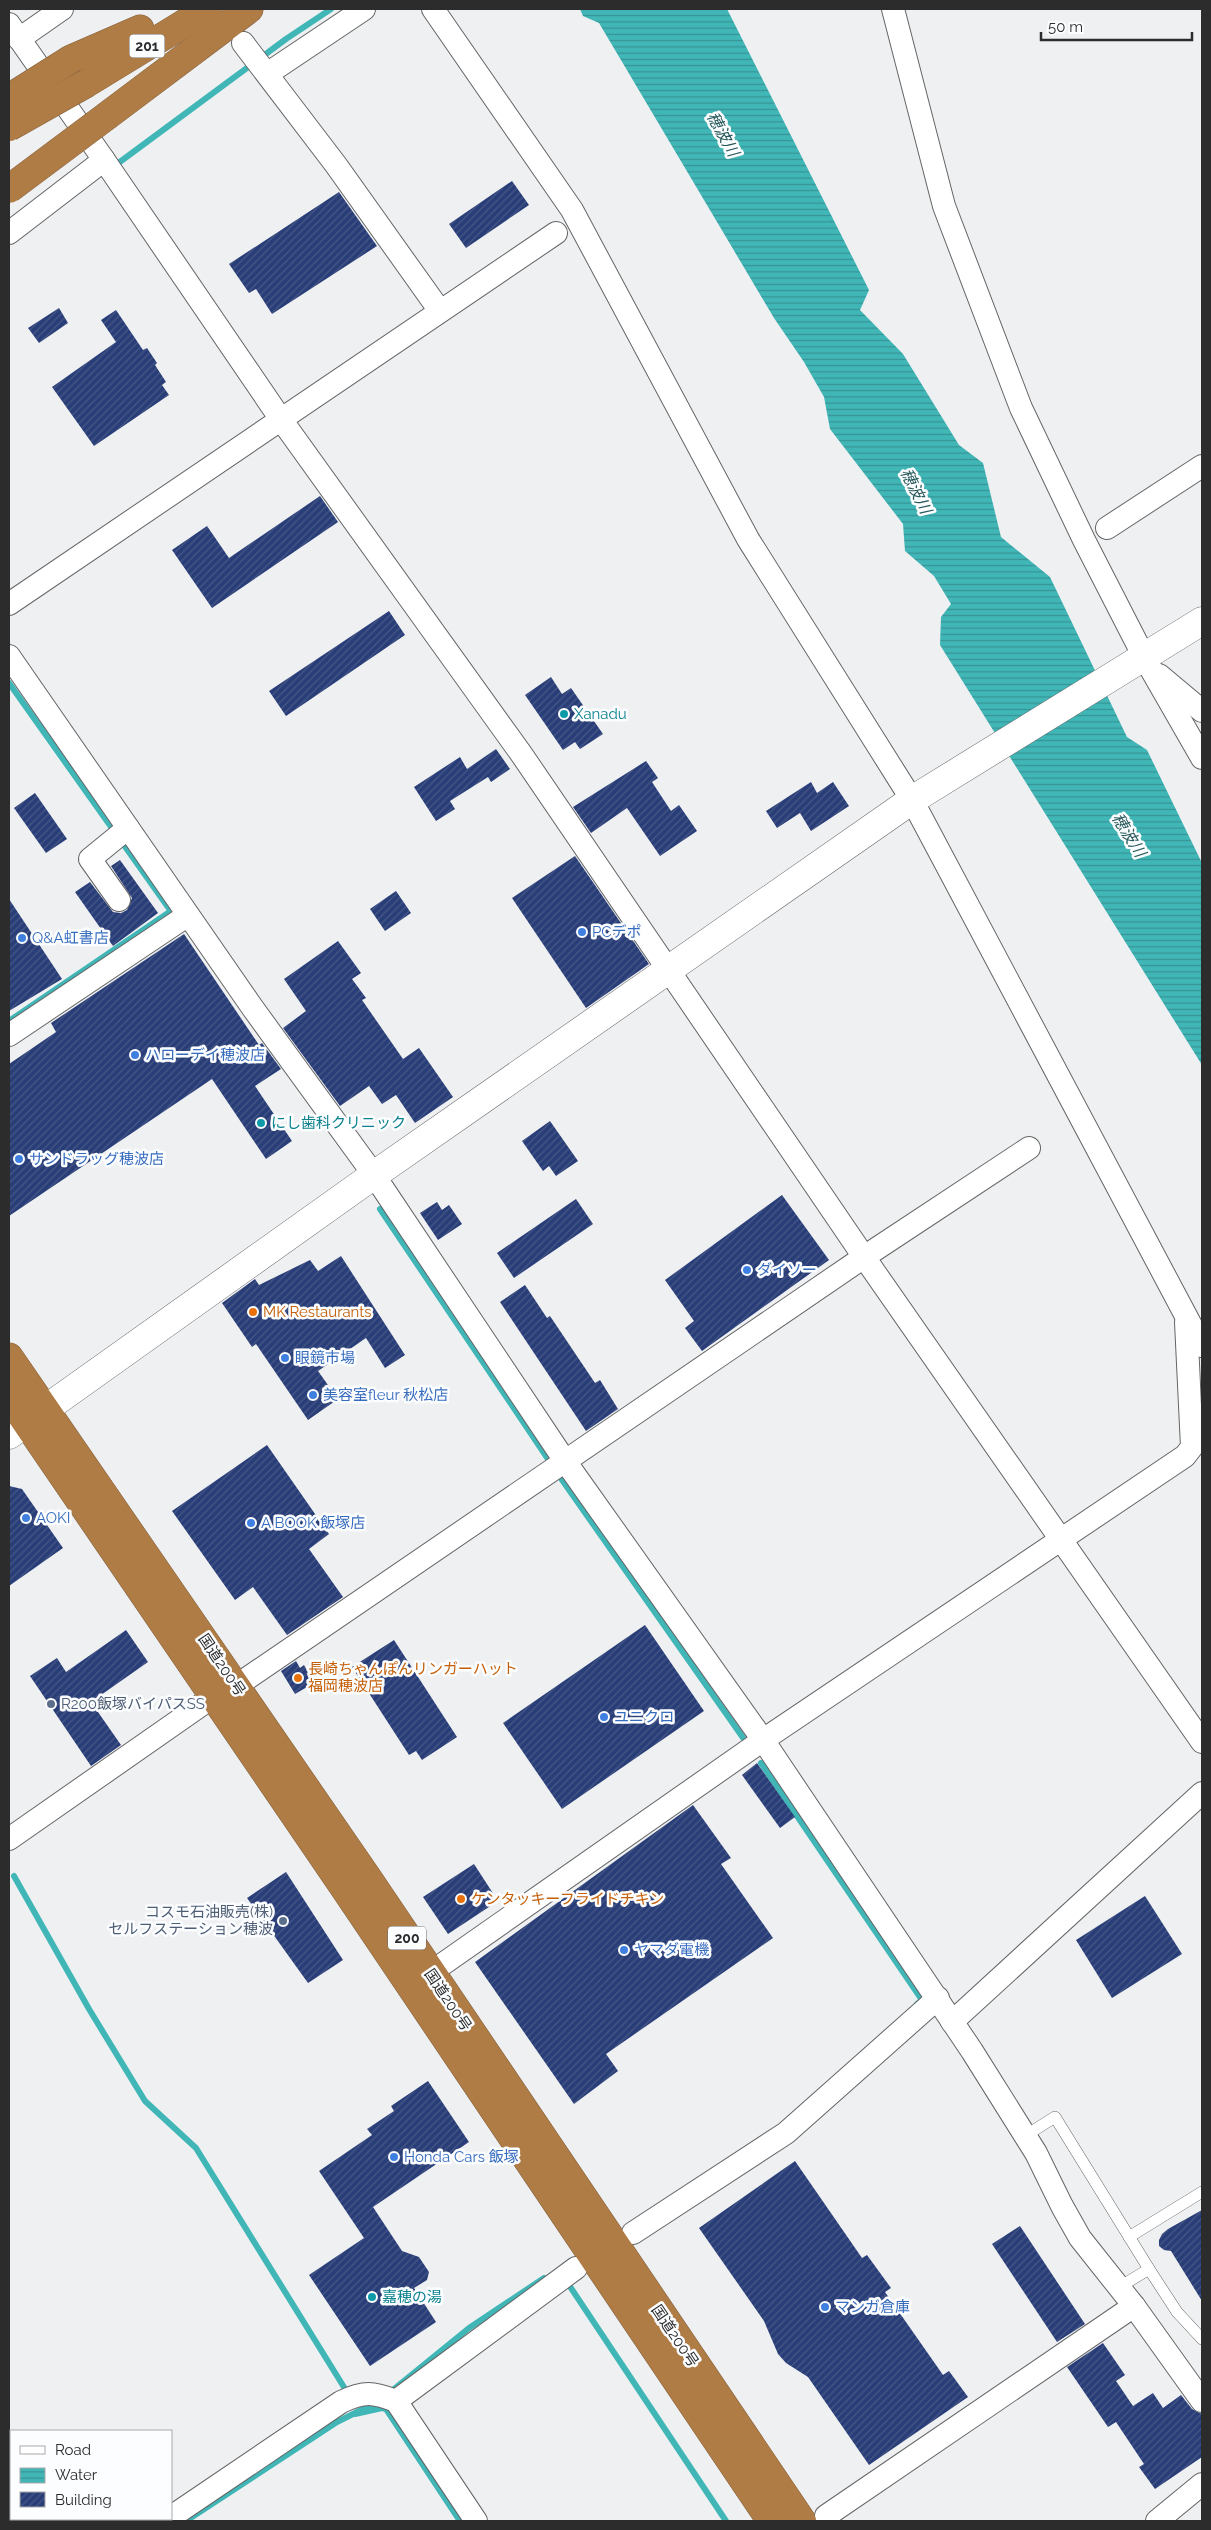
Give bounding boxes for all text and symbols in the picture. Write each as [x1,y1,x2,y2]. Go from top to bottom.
scale bar [1041,10,1192,42]
text: 50 m [1048,18,1083,36]
road number: 201 [130,34,164,58]
water label: 穂波川 [703,108,744,161]
water label: 穂波川 [897,465,936,518]
place label: Xanadu [574,705,627,723]
marker: Xanadu [558,708,570,720]
water label: 穂波川 [1108,810,1151,862]
place label: PCデポ [592,923,642,941]
marker: PCデポ [576,926,588,938]
place label: Q&A虹書店 [32,929,109,947]
marker: Q&A虹書店 [16,932,28,944]
place label: ハローデイ穂波店 [145,1046,265,1064]
marker: ハローデイ穂波店 [129,1049,141,1061]
place label: にし歯科クリニック [271,1114,406,1132]
marker: にし歯科クリニック [255,1117,267,1129]
place label: サンドラッグ穂波店 [29,1150,164,1168]
marker: サンドラッグ穂波店 [13,1153,25,1165]
place label: ダイソー [757,1261,817,1279]
marker: ダイソー [741,1264,753,1276]
place label: MK Restaurants [263,1303,372,1321]
marker: MK Restaurants [247,1306,259,1318]
place label: 眼鏡市場 [295,1349,355,1367]
marker: 眼鏡市場 [279,1352,291,1364]
place label: 美容室fleur 秋松店 [323,1386,448,1404]
marker: 美容室fleur 秋松店 [307,1389,319,1401]
place label: AOKI [36,1509,70,1527]
marker: AOKI [20,1512,32,1524]
place label: A BOOK 飯塚店 [261,1514,365,1532]
marker: A BOOK 飯塚店 [245,1517,257,1529]
street label: 国道200号 [195,1630,249,1700]
place label: 長崎ちゃんぽんリンガーハット 福岡穂波店 [308,1660,518,1695]
marker: 長崎ちゃんぽんリンガーハット 福岡穂波店 [292,1672,304,1684]
place label: R200飯塚バイパスSS [61,1695,205,1713]
marker: R200飯塚バイパスSS [45,1698,57,1710]
place label: ユニクロ [614,1708,674,1726]
marker: ユニクロ [598,1711,610,1723]
place label: ケンタッキーフライドチキン [471,1890,664,1908]
marker: ケンタッキーフライドチキン [455,1893,467,1905]
place label: コスモ石油販売(株) セルフステーション穂波 [108,1903,273,1938]
marker: コスモ石油販売(株) セルフステーション穂波 [277,1915,289,1927]
road number: 200 [388,1926,426,1950]
place label: ヤマダ電機 [634,1941,709,1959]
marker: ヤマダ電機 [618,1944,630,1956]
street label: 国道200号 [421,1965,475,2035]
place label: Honda Cars 飯塚 [404,2148,519,2166]
marker: Honda Cars 飯塚 [388,2151,400,2163]
place label: 嘉穂の湯 [382,2288,442,2306]
marker: 嘉穂の湯 [366,2291,378,2303]
place label: マンガ倉庫 [835,2298,910,2316]
street label: 国道200号 [648,2301,702,2371]
marker: マンガ倉庫 [819,2301,831,2313]
legend [10,2430,172,2520]
text: Road [55,2441,91,2459]
text: Water [55,2466,98,2484]
text: Building [55,2491,112,2509]

